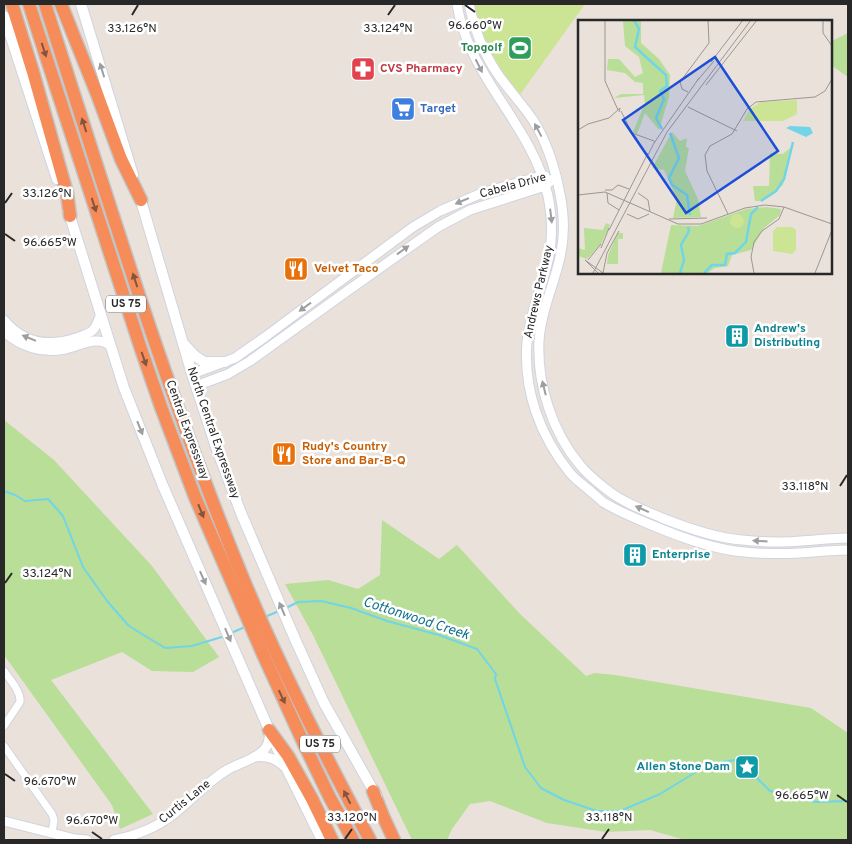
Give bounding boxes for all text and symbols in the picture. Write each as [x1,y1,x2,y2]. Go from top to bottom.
text: 96.660°W [448,18,502,34]
inset map [578,20,832,274]
text: 33.126°N [107,21,157,37]
text: 33.124°N [363,21,413,37]
sports icon: Topgolf [507,35,533,61]
place label: Topgolf [461,40,503,56]
one-way arrow [40,43,48,58]
pharmacy icon: CVS Pharmacy [350,56,376,82]
one-way arrow [475,58,483,73]
place label: CVS Pharmacy [380,61,463,77]
one-way arrow [97,62,105,77]
supermarket icon: Target [390,96,416,122]
place label: Target [420,101,456,117]
one-way arrow [80,118,88,133]
one-way arrow [534,123,542,138]
street label: Cabela Drive [478,169,548,203]
text: 33.126°N [22,186,72,202]
one-way arrow [91,197,98,212]
one-way arrow [454,197,469,205]
one-way arrow [547,208,555,224]
text: 96.665°W [23,235,77,251]
street label: Andrews Parkway [520,244,558,340]
one-way arrow [397,245,410,255]
restaurant icon: Velvet Taco [283,256,309,282]
place label: Velvet Taco [314,261,379,277]
one-way arrow [130,272,138,287]
road number: US 75 [106,296,146,312]
one-way arrow [299,302,312,313]
place label: Andrew's Distributing [754,321,820,351]
building icon: Andrew's Distributing [724,323,750,349]
one-way arrow [21,334,36,342]
one-way arrow [141,352,149,367]
street label: North Central Expressway [183,365,243,501]
street label: Central Expressway [162,378,212,482]
one-way arrow [540,381,548,396]
one-way arrow [136,421,144,436]
place label: Rudy's Country Store and Bar-B-Q [302,439,406,469]
restaurant icon: Rudy's Country Store and Bar-B-Q [271,441,297,467]
text: 33.118°N [782,479,828,495]
one-way arrow [198,504,205,519]
one-way arrow [635,505,649,513]
one-way arrow [751,537,767,545]
building icon: Enterprise [622,542,648,568]
place label: Enterprise [652,547,711,563]
text: 33.124°N [22,566,72,582]
one-way arrow [199,571,207,585]
water label: Cottonwood Creek [361,594,472,644]
one-way arrow [278,602,286,616]
one-way arrow [224,628,232,642]
one-way arrow [279,690,287,704]
road number: US 75 [300,736,340,752]
place icon: Allen Stone Dam [734,754,760,780]
place label: Allen Stone Dam [637,759,730,775]
text: 96.670°W [24,774,76,790]
street label: Curtis Lane [156,776,214,828]
text: 96.665°W [775,788,829,804]
one-way arrow [343,790,351,804]
text: 33.120°N [327,810,377,826]
text: 33.118°N [586,810,632,826]
text: 96.670°W [66,813,118,829]

